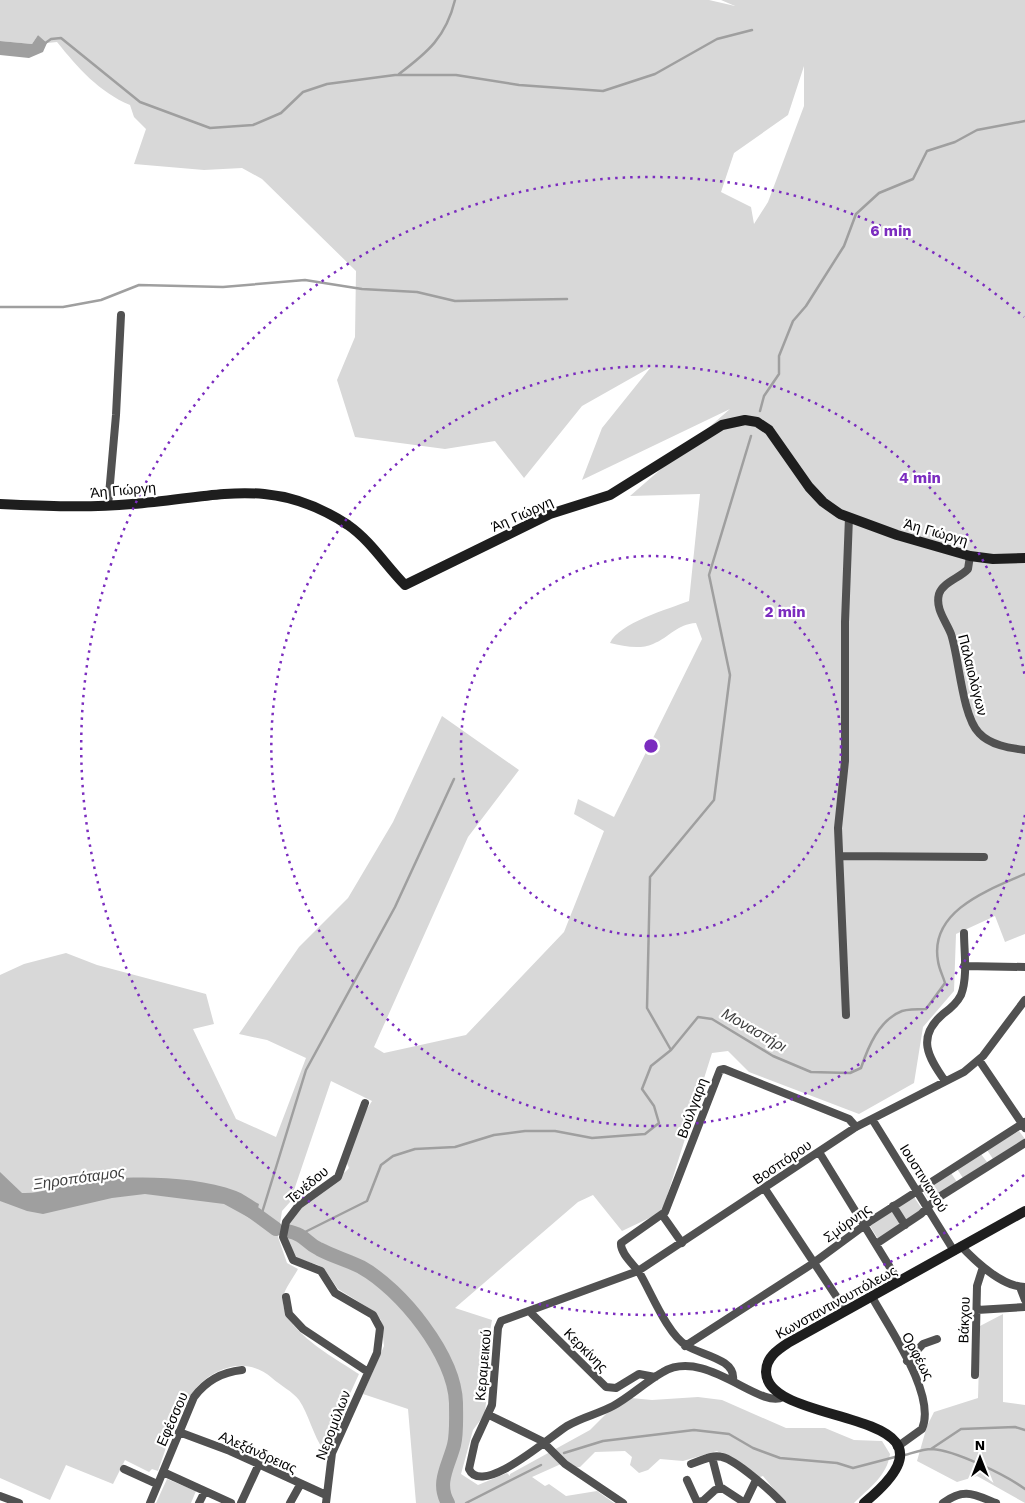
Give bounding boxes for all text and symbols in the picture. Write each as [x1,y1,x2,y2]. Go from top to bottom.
text: 6 min [870,222,912,240]
text: 4 min [899,469,941,487]
street label: Άη Γιώργη [90,479,156,501]
street label: Άη Γιώργη [489,493,555,535]
street label: Άη Γιώργη [902,515,970,549]
text: 2 min [764,603,806,621]
street label: Παλαιολόγων [955,633,991,717]
centre of rings [642,737,660,755]
water label: Μοναστήρι [718,1004,790,1056]
street label: Βούλγαρη [674,1076,710,1140]
street label: Βοσπόρου [750,1137,814,1187]
street label: Ιουστινιανού [897,1141,951,1215]
water label: Ξηροπόταμος [31,1163,127,1193]
street label: Τενέδου [283,1163,331,1207]
street label: Σμύρνης [820,1200,874,1245]
street label: Κωνσταντινουπόλεως [773,1262,900,1342]
street label: Βάκχου [955,1296,973,1344]
street label: Κερκίνης [561,1325,611,1375]
street label: Κεραμεικού [472,1328,494,1402]
street label: Ορφέως [899,1329,937,1383]
street label: Νερομύλων [312,1388,354,1462]
street label: Εφέσσου [153,1390,191,1448]
street label: Αλεξάνδρειας [217,1428,300,1476]
north arrow [955,1433,1005,1483]
text: N [975,1437,985,1453]

